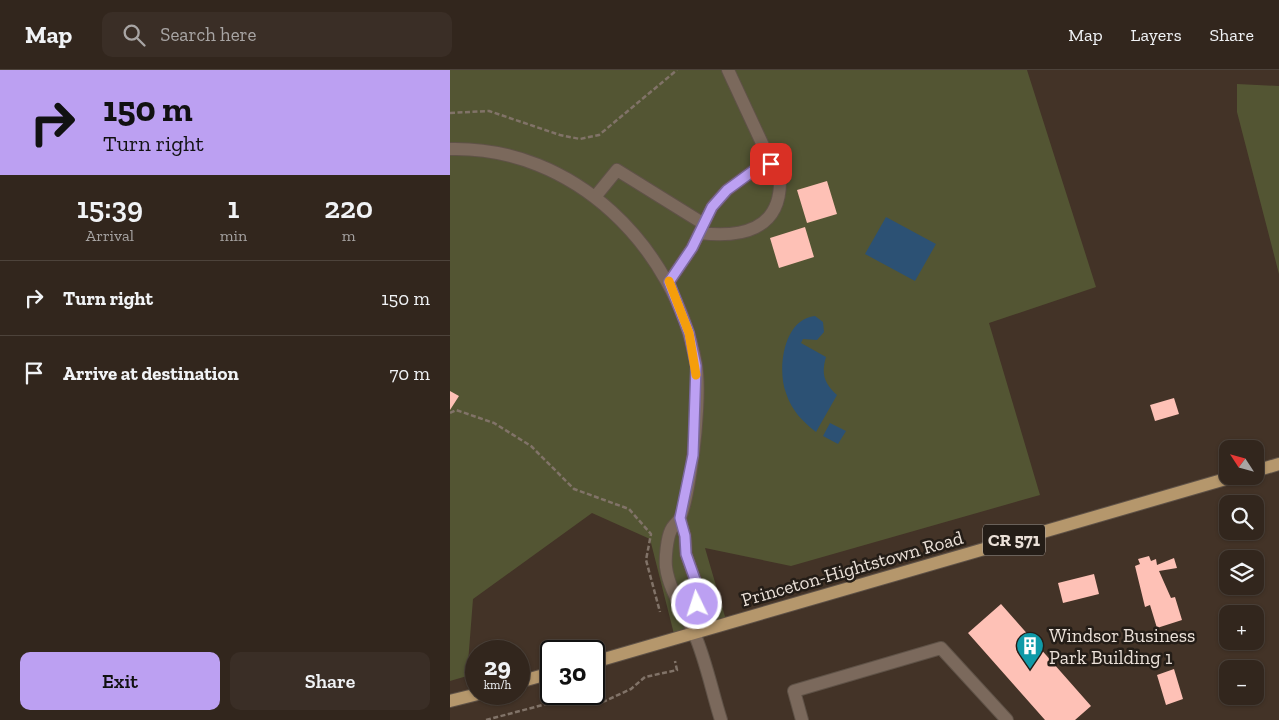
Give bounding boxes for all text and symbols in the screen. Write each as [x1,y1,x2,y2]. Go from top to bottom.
search box [102,12,452,57]
text: Map [25,20,72,49]
icon: search [120,21,148,49]
text: Search here [160,23,257,46]
text: Map [1068,24,1103,46]
text: Layers [1131,24,1182,46]
text: Share [1210,24,1254,46]
text: 150 m [103,88,193,130]
icon: right [20,90,85,155]
text: Turn right [103,130,204,157]
pin [750,143,792,185]
icon: arrive [757,150,785,178]
text: 15:39 [77,190,143,226]
text: 1 [228,190,240,226]
text: 220 [324,190,373,226]
text: Arrival [86,226,134,245]
text: min [220,226,247,245]
text: m [342,226,356,245]
icon: right [20,284,48,312]
text: Turn right [63,287,153,310]
text: 150 m [381,287,430,310]
icon: arrive [20,359,48,387]
text: Arrive at destination [63,362,239,385]
text: 70 m [389,362,430,385]
north arrow [1219,440,1264,485]
map controls [1219,440,1264,705]
button: search [1219,495,1264,540]
road number: CR 571 [983,524,1045,556]
street label: Princeton-Hightstown Road [739,526,966,611]
button: layers [1219,550,1264,595]
position arrow [670,577,722,629]
button: + [1219,605,1264,650]
place label: Windsor Business Park Building 1 [1049,624,1195,669]
building icon: Windsor Business Park Building 1 [1015,631,1045,670]
speed limit sign: 30 [540,640,605,705]
text: 29 [484,651,511,681]
button: Exit [20,652,220,710]
button: Share [230,652,430,710]
button: − [1219,660,1264,705]
text: km/h [484,678,511,692]

